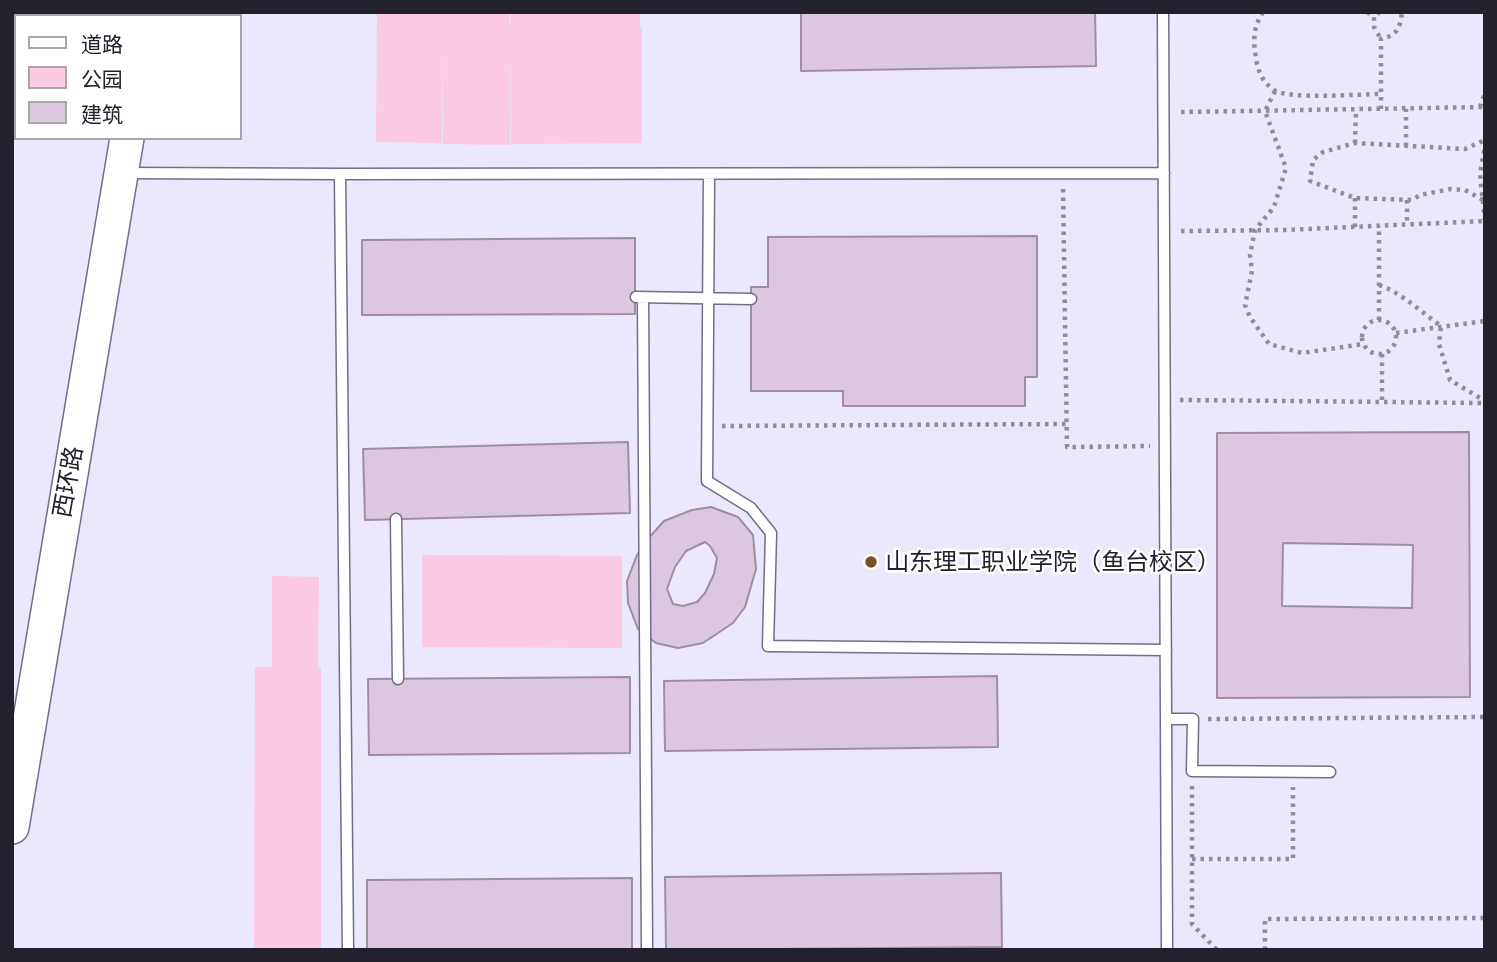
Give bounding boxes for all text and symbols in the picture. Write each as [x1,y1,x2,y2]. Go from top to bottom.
legend [14,14,242,140]
text: 道路 [81,31,123,56]
text: 公园 [81,66,123,91]
text: 建筑 [81,101,123,126]
street label: 西环路 [48,444,88,520]
place label: 山东理工职业学院（鱼台校区） [885,548,1221,576]
marker: 山东理工职业学院（鱼台校区） [863,554,879,570]

